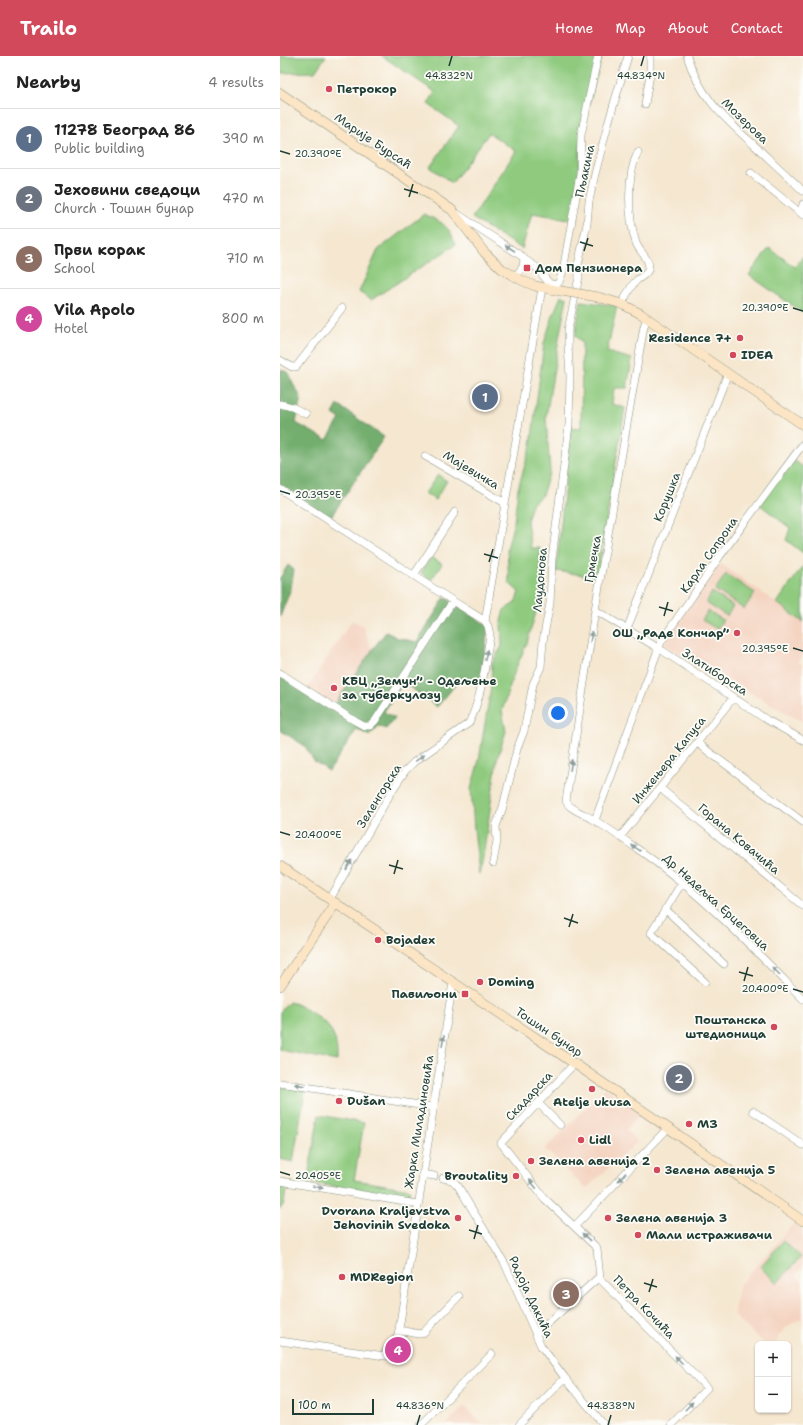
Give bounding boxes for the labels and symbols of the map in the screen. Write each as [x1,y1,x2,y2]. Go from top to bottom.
text: 44.832°N [425,69,473,82]
text: 44.834°N [617,69,665,82]
place label: Петрокор [337,81,397,97]
marker: Петрокор [324,84,334,94]
street label: Мозерова [718,95,772,148]
street label: Марије Бурсаћ [331,109,415,173]
street label: Пљакина [572,143,599,199]
text: 20.390°E [294,147,342,160]
one-way arrow [505,244,515,252]
place label: Дом Пензионера [535,260,643,276]
marker: Дом Пензионера [522,263,532,273]
text: 20.390°E [741,301,789,314]
place label: Residence 7+ [648,330,732,346]
marker: Residence 7+ [735,333,745,343]
place label: IDEA [741,347,773,363]
marker: IDEA [728,350,738,360]
pin: 1 [472,382,498,412]
street label: Мајевичка [440,447,503,493]
street label: Корушка [650,469,684,524]
text: 20.395°E [295,488,341,501]
street label: Карла Сопрона [677,513,742,596]
street label: Грмечка [581,534,605,584]
street label: Лаудонова [529,546,551,613]
place label: ОШ „Раде Кончар” [612,625,729,641]
marker: ОШ „Раде Кончар” [732,628,742,638]
one-way arrow [589,631,595,643]
text: 20.395°E [742,642,788,655]
street label: Златиборска [679,645,751,699]
one-way arrow [483,649,489,661]
place label: КБЦ „Земун” - Одељење за туберкулозу [342,673,497,703]
marker: КБЦ „Земун” - Одељење за туберкулозу [329,683,339,693]
your location [548,703,568,723]
street label: Инжењера Капуса [629,712,710,807]
one-way arrow [414,754,426,761]
one-way arrow [568,759,574,772]
street label: Зеленгорска [353,760,405,831]
street label: Горана Ковачића [695,800,784,878]
text: 20.400°E [294,828,342,841]
one-way arrow [631,844,642,852]
street label: Др Недељка Ерцеговца [659,850,773,954]
one-way arrow [346,860,353,871]
place label: Bojadex [386,932,435,948]
marker: Bojadex [373,935,383,945]
one-way arrow [771,966,781,976]
place label: Doming [488,974,535,990]
marker: Doming [475,977,485,987]
text: 20.400°E [741,982,789,995]
place label: Павиљони [392,986,458,1002]
marker: Павиљони [460,989,470,999]
street label: Тошин бунар [512,1004,586,1061]
place label: Поштанска штедионица [685,1012,767,1042]
marker: Поштанска штедионица [769,1022,779,1032]
one-way arrow [440,1035,446,1047]
street label: Жарка Миладиновића [401,1054,438,1190]
pin: 2 [666,1063,692,1093]
street label: Скадарска [502,1067,556,1124]
one-way arrow [294,1082,306,1088]
marker: Atelje ukusa [587,1084,597,1094]
place label: Dušan [347,1093,385,1109]
place label: Atelje ukusa [553,1094,632,1110]
marker: Dušan [334,1096,344,1106]
place label: М3 [697,1116,718,1132]
marker: М3 [684,1119,694,1129]
place label: Lidl [589,1132,611,1148]
marker: Lidl [576,1135,586,1145]
place label: Зелена авенија 2 [539,1153,651,1169]
marker: Зелена авенија 2 [526,1156,536,1166]
place label: Зелена авенија 5 [665,1162,775,1178]
marker: Зелена авенија 5 [652,1165,662,1175]
place label: Broutality [444,1168,508,1184]
text: 20.405°E [295,1169,341,1182]
marker: Broutality [511,1171,521,1181]
one-way arrow [617,1172,627,1182]
one-way arrow [529,1179,538,1190]
one-way arrow [312,1185,325,1191]
place label: Dvorana Kraljevstva Jehovinih Svedoka [322,1203,451,1233]
place label: Зелена авенија 3 [616,1210,727,1226]
marker: Dvorana Kraljevstva Jehovinih Svedoka [453,1213,463,1223]
marker: Зелена авенија 3 [603,1213,613,1223]
place label: Мали истраживачи [646,1227,773,1243]
marker: Мали истраживачи [633,1230,643,1240]
one-way arrow [581,1233,591,1242]
street label: Радоја Дакића [505,1253,557,1341]
place label: MDRegion [350,1269,413,1285]
marker: MDRegion [337,1272,347,1282]
street label: Петра Кочића [610,1272,679,1343]
pin: 3 [553,1279,579,1309]
pin: 4 [385,1335,411,1365]
one-way arrow [674,1355,684,1365]
scale bar [292,1397,374,1416]
text: 44.836°N [396,1399,444,1412]
text: 44.838°N [587,1399,635,1412]
one-way arrow [684,1401,694,1411]

